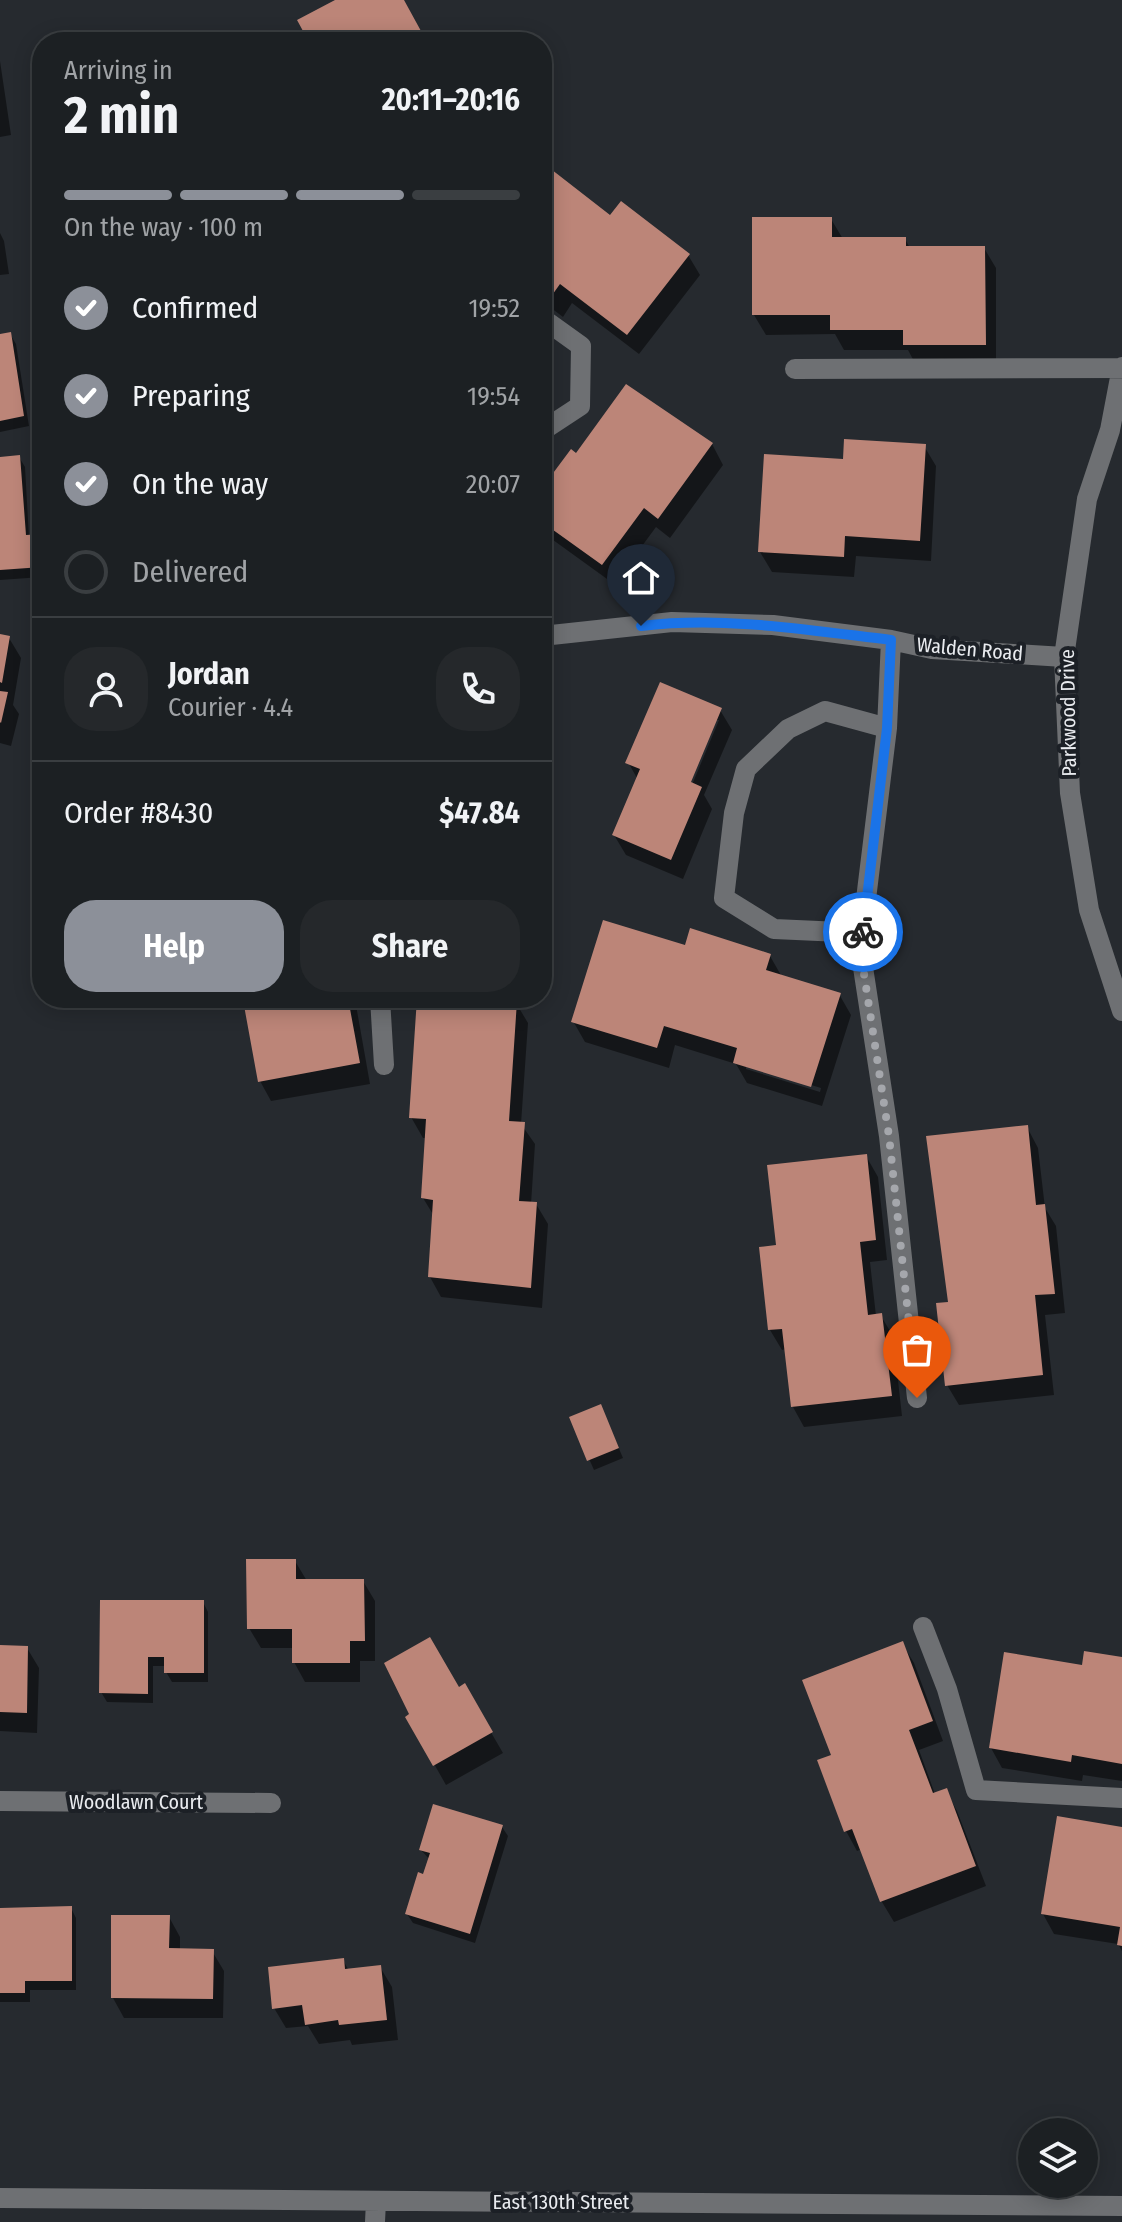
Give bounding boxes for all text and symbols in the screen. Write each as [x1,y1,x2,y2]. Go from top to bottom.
text: Arriving in [64,55,173,86]
text: 20:11–20:16 [382,82,520,118]
text: 2 min [64,84,179,147]
text: On the way · 100 m [64,212,263,243]
icon: check [64,286,108,330]
text: Confirmed [132,290,258,326]
text: 19:52 [468,293,520,324]
icon: check [64,374,108,418]
text: Preparing [132,378,250,414]
text: 19:54 [467,381,520,412]
icon: check [64,462,108,506]
text: On the way [132,466,268,502]
text: 20:07 [466,469,520,500]
pin [607,544,675,626]
text: Delivered [132,554,248,590]
icon: home [619,556,663,600]
street label: Walden Road [916,632,1024,666]
button: person [64,647,148,731]
button: phone [436,647,520,731]
street label: Parkwood Drive [1055,649,1081,777]
text: Jordan [168,656,250,692]
text: Courier · 4.4 [168,692,293,723]
text: Order #8430 [64,795,213,831]
text: $47.84 [439,795,520,831]
courier [823,892,903,972]
button: Help [64,900,284,992]
button: Share [300,900,520,992]
icon: bike [841,910,885,954]
pin [883,1316,951,1398]
icon: bag [895,1328,939,1372]
street label: Woodlawn Court [69,1790,203,1814]
map controls [1018,2118,1098,2198]
button: layers [1018,2118,1098,2198]
street label: East 130th Street [493,2190,630,2214]

